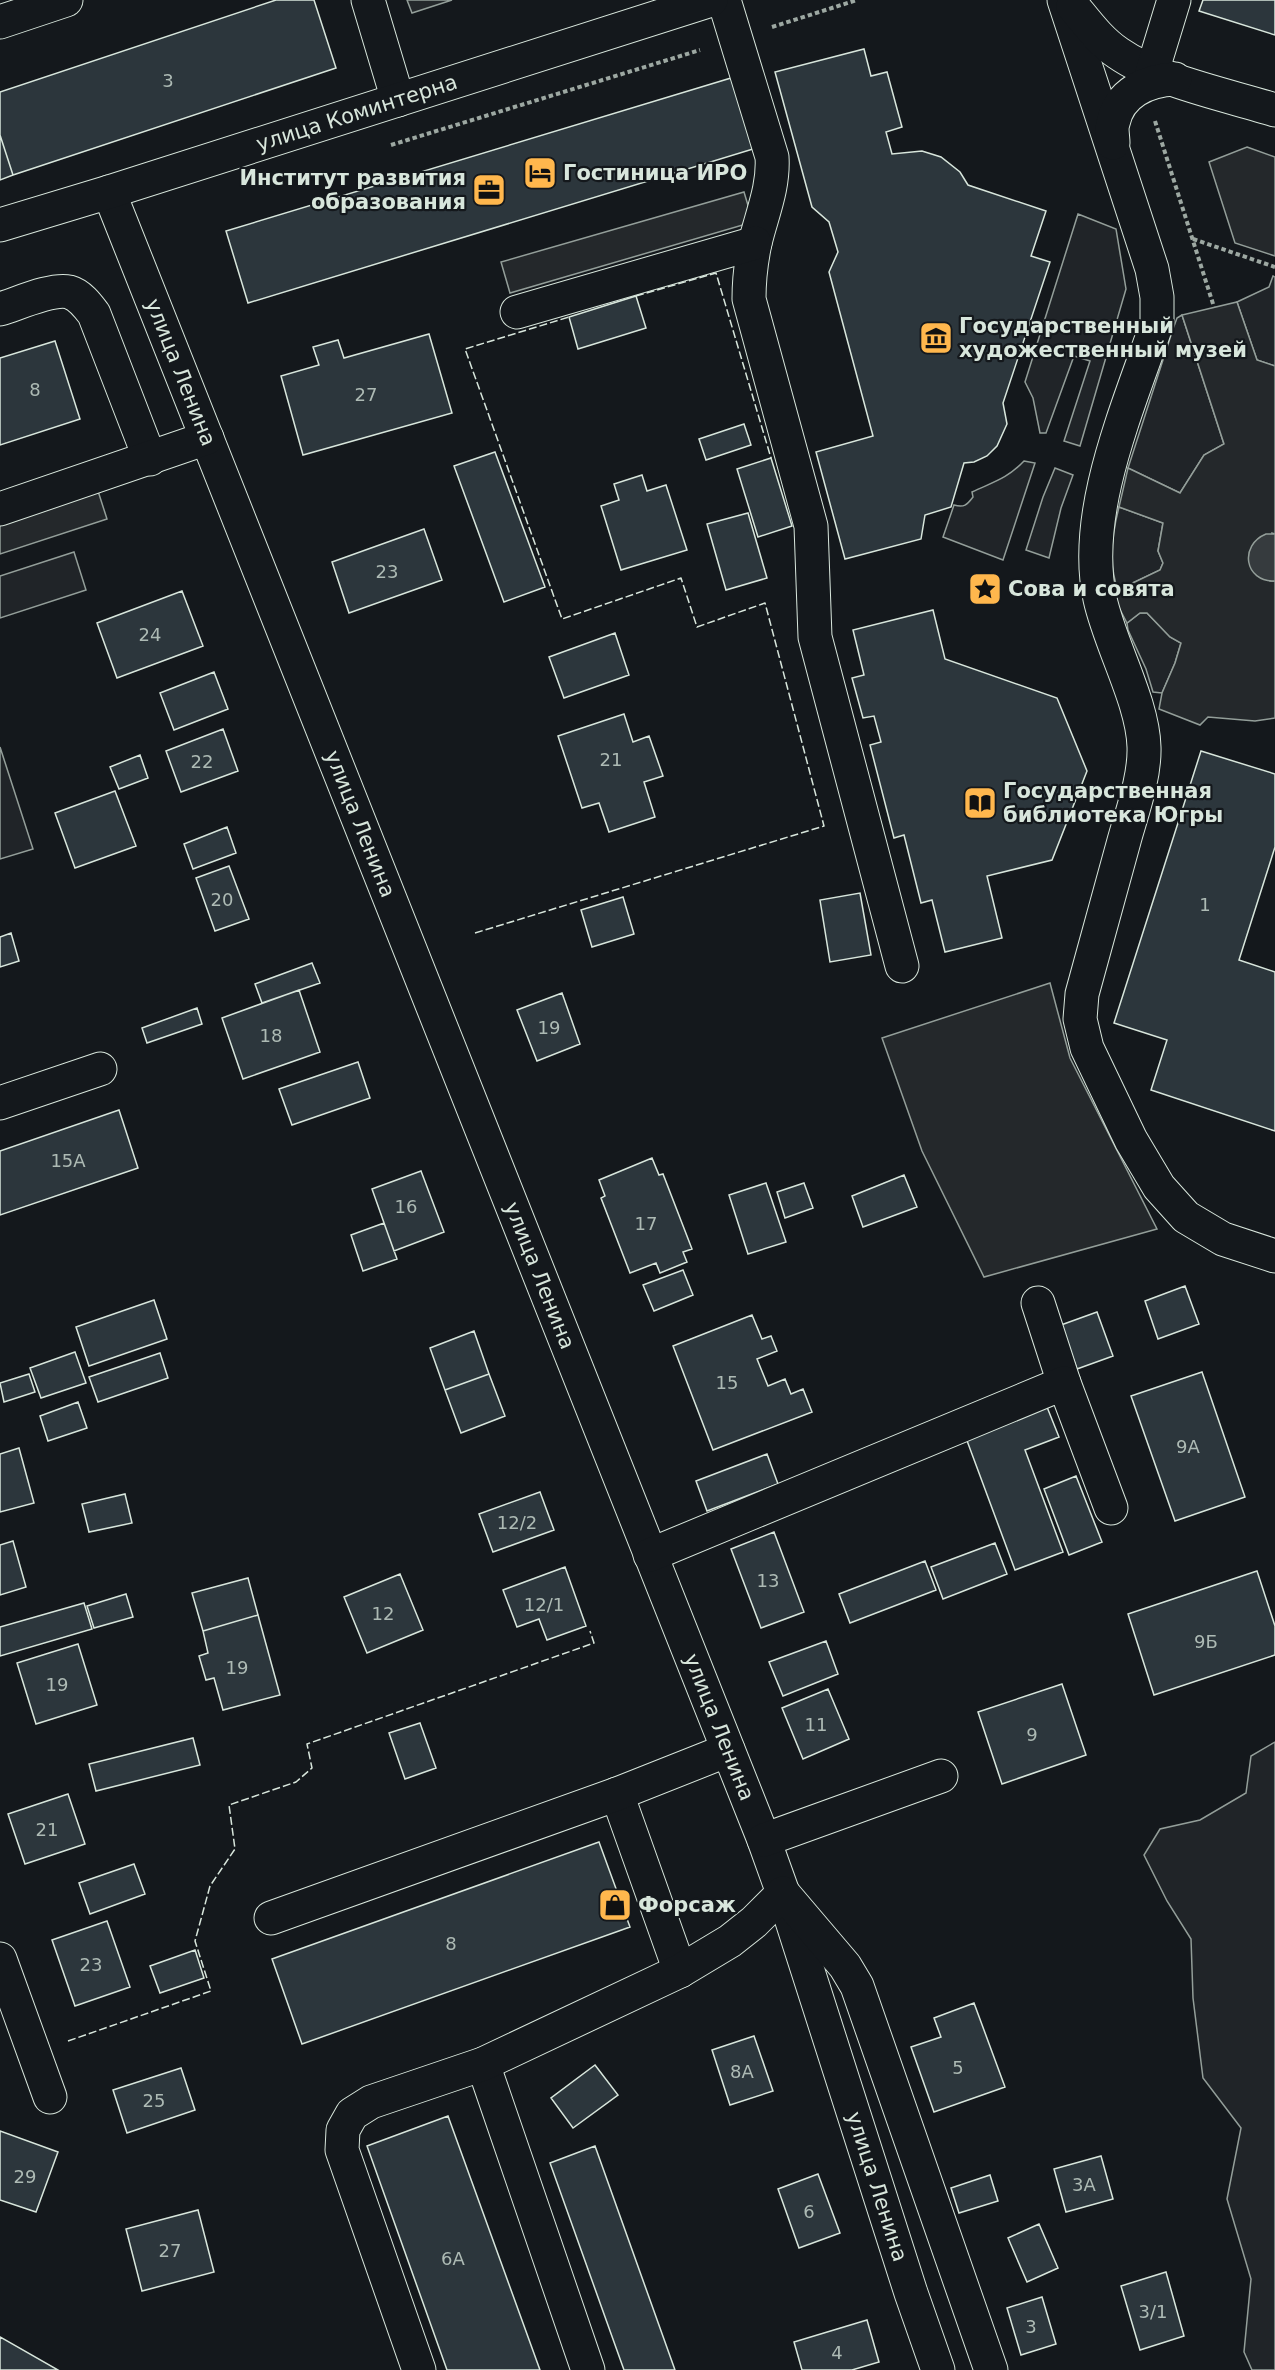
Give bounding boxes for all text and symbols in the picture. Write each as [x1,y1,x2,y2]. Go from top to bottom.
house number: 3 [162,70,174,91]
street label: улица Коминтерна [253,70,460,156]
hotel icon: Гостиница ИРО [522,155,558,191]
place label: Гостиница ИРО [563,161,747,185]
place label: Институт развития образования [239,166,466,214]
office icon: Институт развития образования [471,172,507,208]
street label: улица Ленина [141,295,221,449]
place label: Государственный художественный музей [959,314,1247,362]
museum icon: Государственный художественный музей [918,320,954,356]
house number: 8 [29,379,41,400]
house number: 27 [355,384,377,405]
house number: 23 [376,561,398,582]
place icon: Сова и совята [967,571,1003,607]
place label: Сова и совята [1008,577,1175,601]
house number: 24 [139,624,161,645]
street label: улица Ленина [320,747,400,901]
house number: 21 [600,749,622,770]
house number: 22 [191,751,213,772]
place label: Государственная библиотека Югры [1003,779,1223,827]
library icon: Государственная библиотека Югры [962,785,998,821]
house number: 20 [211,889,233,910]
house number: 1 [1199,894,1211,915]
house number: 19 [538,1017,560,1038]
house number: 18 [260,1025,282,1046]
house number: 15А [50,1150,86,1171]
house number: 16 [395,1196,417,1217]
street label: улица Ленина [500,1199,580,1353]
house number: 17 [635,1213,657,1234]
house number: 15 [716,1372,738,1393]
house number: 9А [1176,1436,1201,1457]
house number: 12/2 [497,1512,537,1533]
house number: 13 [757,1570,779,1591]
house number: 12/1 [524,1594,564,1615]
house number: 12 [372,1603,394,1624]
house number: 9Б [1194,1631,1218,1652]
street label: улица Ленина [679,1650,759,1804]
house number: 19 [226,1657,248,1678]
house number: 19 [46,1674,68,1695]
house number: 11 [805,1714,827,1735]
house number: 9 [1026,1724,1038,1745]
house number: 21 [36,1819,58,1840]
shop icon: Форсаж [597,1887,633,1923]
place label: Форсаж [638,1893,736,1917]
house number: 8 [445,1933,457,1954]
house number: 23 [80,1954,102,1975]
house number: 5 [952,2057,964,2078]
house number: 8А [730,2061,755,2082]
house number: 25 [143,2090,165,2111]
street label: улица Ленина [842,2109,912,2265]
house number: 29 [14,2166,36,2187]
house number: 3А [1072,2174,1097,2195]
house number: 6 [803,2201,815,2222]
house number: 27 [159,2240,181,2261]
house number: 6А [441,2248,466,2269]
house number: 3/1 [1139,2301,1167,2322]
house number: 3 [1025,2316,1037,2337]
house number: 4 [831,2342,843,2363]

